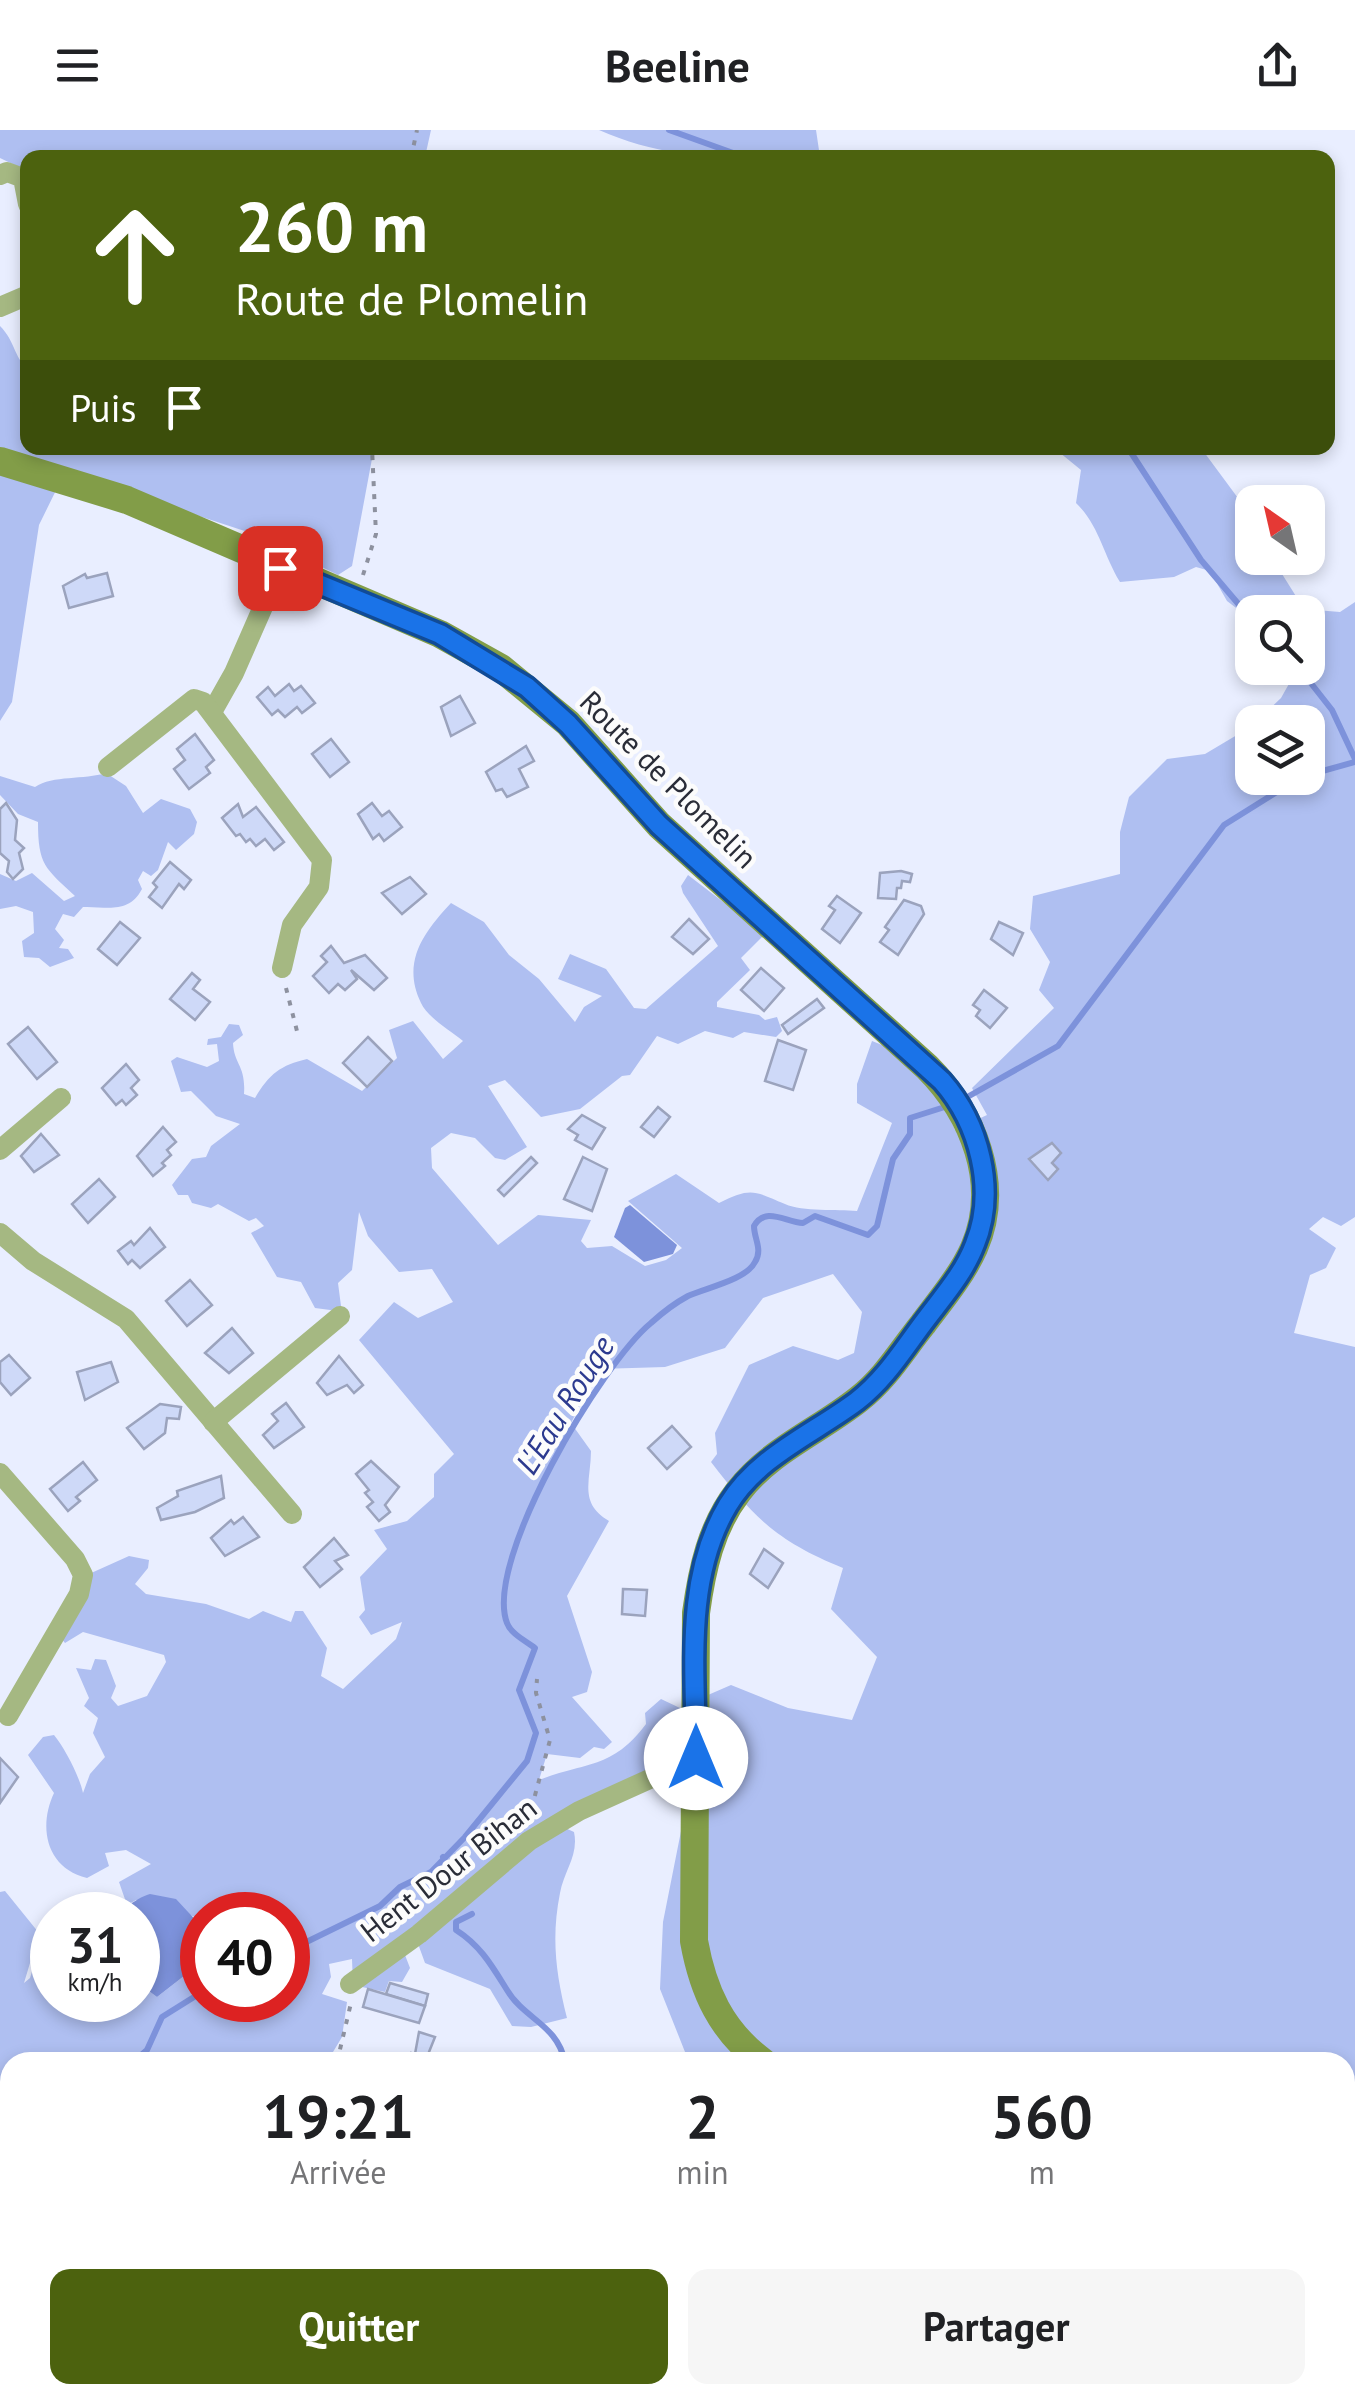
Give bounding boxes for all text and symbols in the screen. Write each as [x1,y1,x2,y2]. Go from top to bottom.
text: Beeline [605,36,750,94]
icon: menu [50,38,105,93]
icon: share [1250,38,1305,93]
text: 260 m [235,181,428,271]
icon: ahead [70,190,200,320]
text: Route de Plomelin [235,269,588,327]
icon: arrive [157,380,212,435]
text: Puis [70,383,137,432]
north arrow [1235,485,1325,575]
map controls [1235,485,1325,795]
pin [238,526,323,611]
icon: arrive [253,541,308,596]
button: search [1235,595,1325,685]
street label: Route de Plomelin [572,682,766,876]
button: layers [1235,705,1325,795]
water label: L'Eau Rouge [505,1327,623,1481]
position arrow [644,1706,748,1810]
street label: Hent Dour Bihan [352,1788,544,1950]
speed limit sign: 40 [180,1892,310,2022]
text: 31 [67,1912,123,1977]
text: km/h [68,1966,122,1998]
text: 19:21 [262,2077,414,2155]
text: 2 [686,2077,720,2155]
text: 560 [991,2077,1093,2155]
text: Arrivée [290,2151,386,2193]
text: min [677,2151,729,2193]
text: m [1029,2151,1055,2193]
button: Quitter [50,2269,668,2384]
button: Partager [688,2269,1305,2384]

